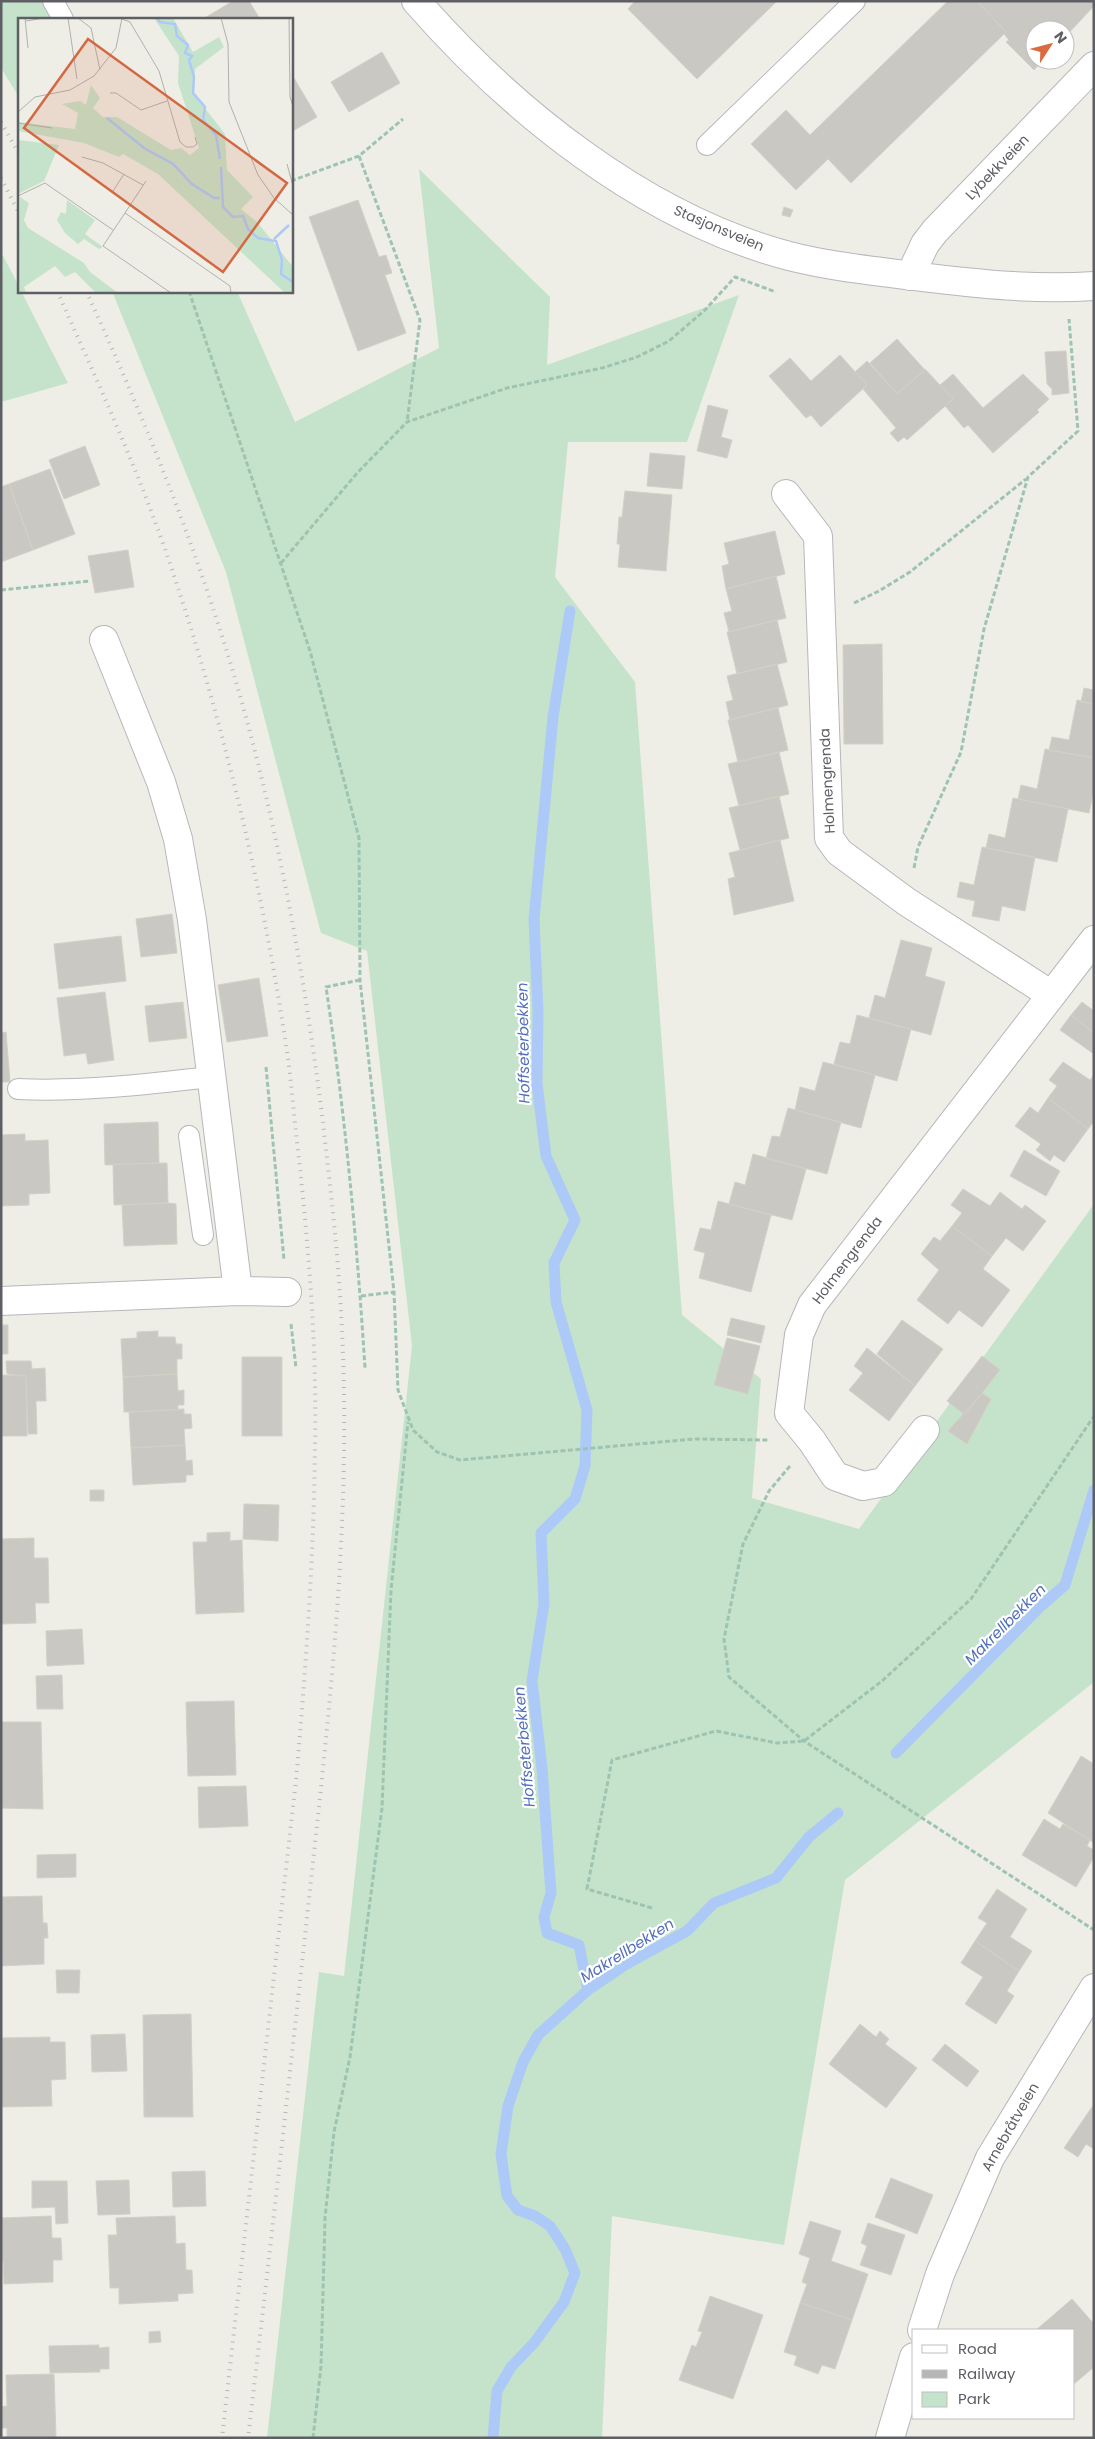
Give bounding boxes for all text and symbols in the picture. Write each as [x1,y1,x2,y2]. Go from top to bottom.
inset map [18,18,292,292]
north arrow [1025,20,1075,70]
text: N [1049,27,1072,47]
street label: Lybekkveien [961,130,1033,204]
street label: Stasjonsveien [671,200,767,256]
street label: Holmengrenda [814,728,840,834]
water label: Hoffseterbekken [511,982,535,1104]
street label: Holmengrenda [807,1212,887,1308]
water label: Makrellbekken [960,1579,1050,1669]
water label: Hoffseterbekken [508,1686,540,1808]
water label: Makrellbekken [576,1913,678,1987]
street label: Arnebråtveien [977,2079,1043,2175]
legend [912,2329,1075,2419]
text: Road [958,2338,997,2359]
text: Railway [958,2363,1016,2384]
text: Park [958,2388,990,2409]

